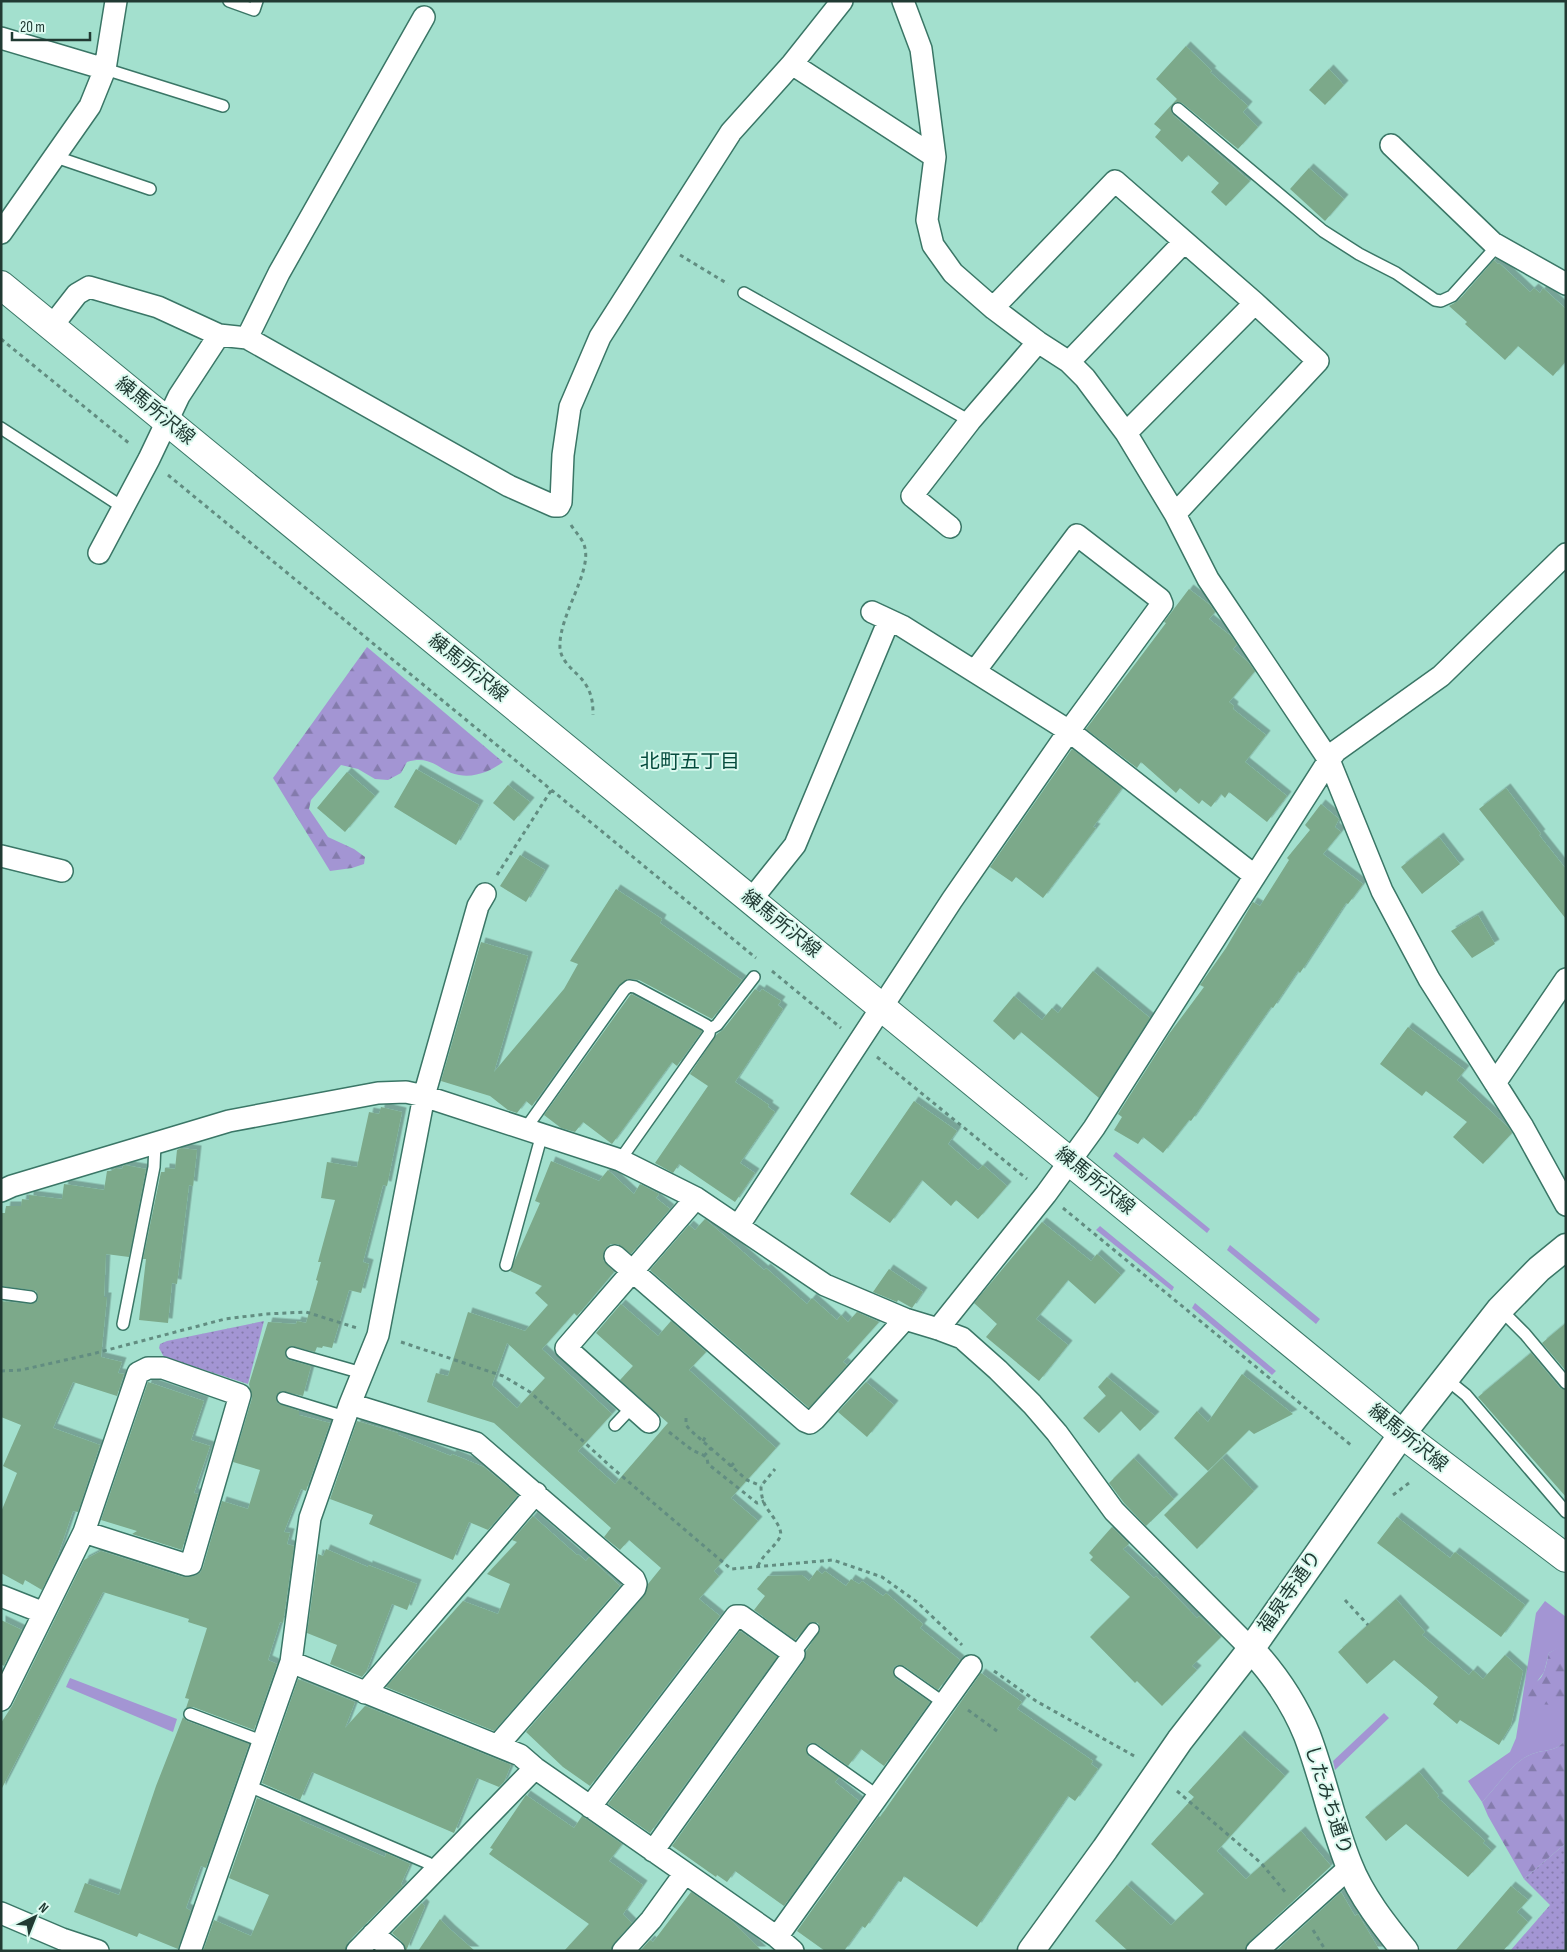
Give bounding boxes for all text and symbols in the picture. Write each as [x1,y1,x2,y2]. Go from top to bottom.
scale bar [12,10,90,42]
text: 20 m [20,18,45,37]
street label: 練馬所沢線 [111,372,199,450]
street label: 練馬所沢線 [424,629,512,707]
district label: 北町五丁目 [640,750,740,774]
street label: 練馬所沢線 [737,885,825,963]
street label: 練馬所沢線 [1051,1142,1139,1220]
street label: 練馬所沢線 [1364,1399,1452,1477]
street label: 福泉寺通り [1253,1546,1327,1638]
street label: したみち通り [1299,1742,1357,1858]
north arrow [10,1892,60,1942]
text: N [35,1899,52,1917]

